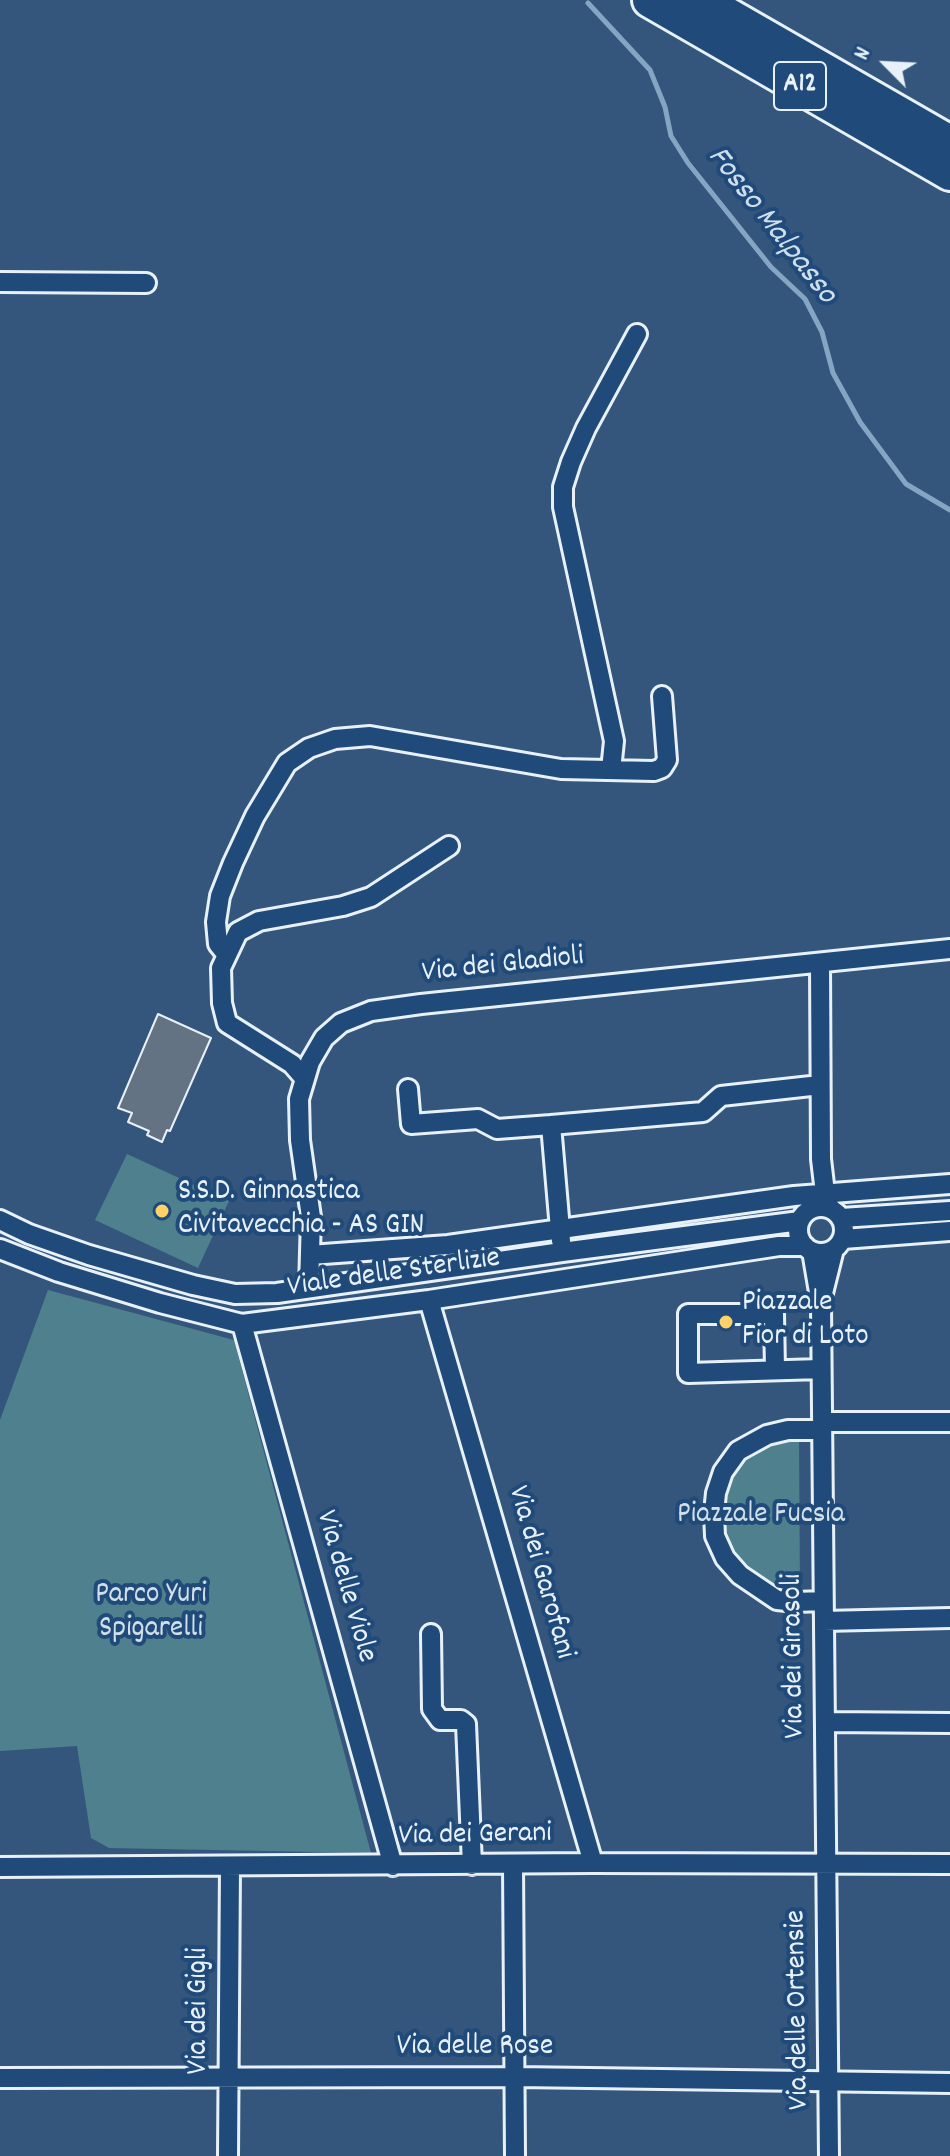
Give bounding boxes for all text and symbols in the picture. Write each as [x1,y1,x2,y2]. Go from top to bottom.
north arrow [846,24,926,104]
text: N [847,43,880,65]
road number: A12 [774,62,826,110]
water label: Fosso Malpasso [697,141,843,313]
street label: Via dei Gladioli [420,941,586,993]
place label: S.S.D. Ginnastica Civitavecchia - AS GIN [178,1176,424,1246]
marker: S.S.D. Ginnastica Civitavecchia - AS GIN [153,1202,171,1220]
street label: Viale delle Sterlizie [285,1242,503,1308]
place label: Piazzale Fior di Loto [742,1287,869,1358]
marker: Piazzale Fior di Loto [717,1313,735,1331]
street label: Via dei Garofani [497,1482,581,1664]
park label: Piazzale Fucsia [677,1499,845,1535]
street label: Via delle Viole [305,1507,383,1667]
street label: Via dei Girasoli [777,1573,815,1739]
park label: Parco Yuri Spigarelli [95,1579,207,1650]
street label: Via dei Gerani [398,1818,552,1856]
street label: Via delle Ortensie [780,1910,820,2110]
street label: Via dei Gigli [183,1948,219,2074]
street label: Via delle Rose [397,2031,553,2067]

